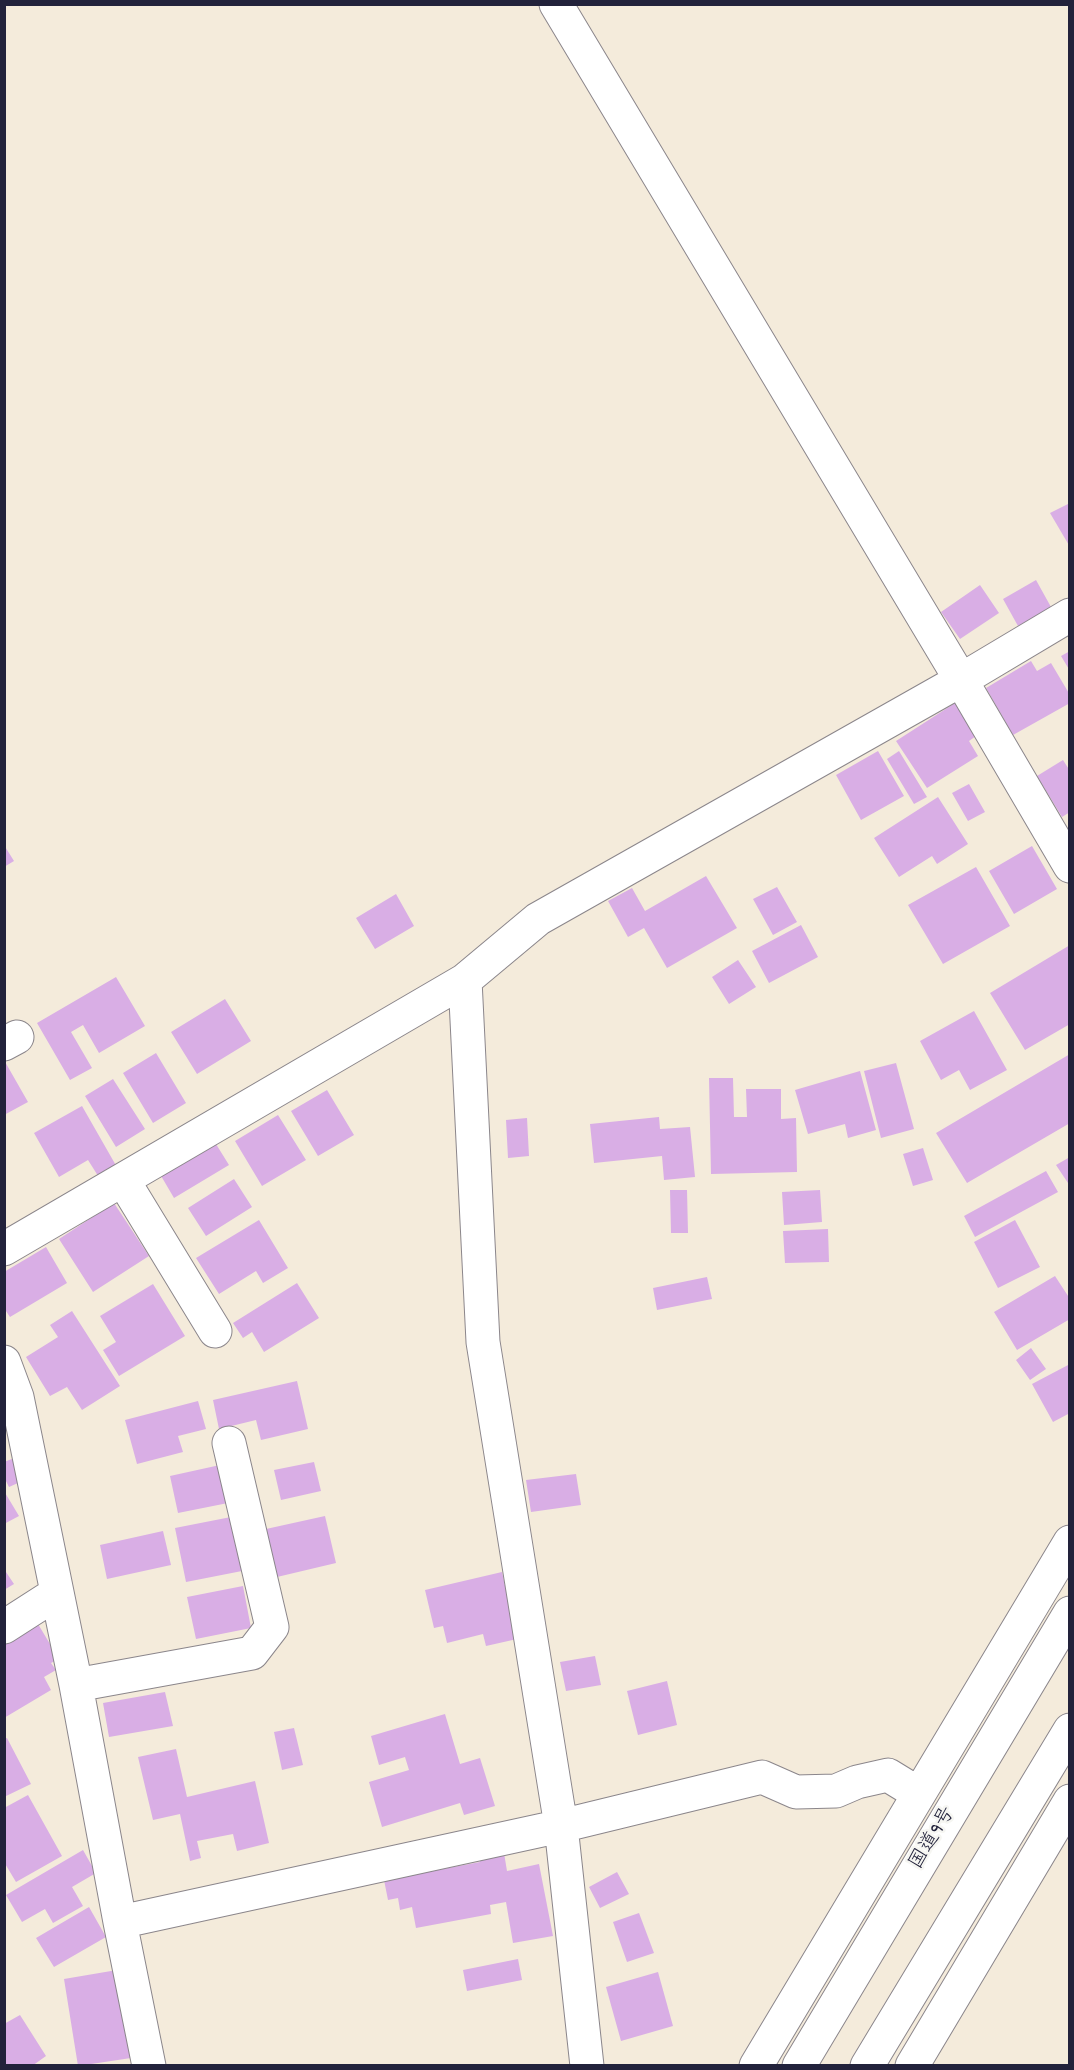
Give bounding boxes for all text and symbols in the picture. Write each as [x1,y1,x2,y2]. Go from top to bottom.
street label: 国道9号 [906,1803,962,1875]

